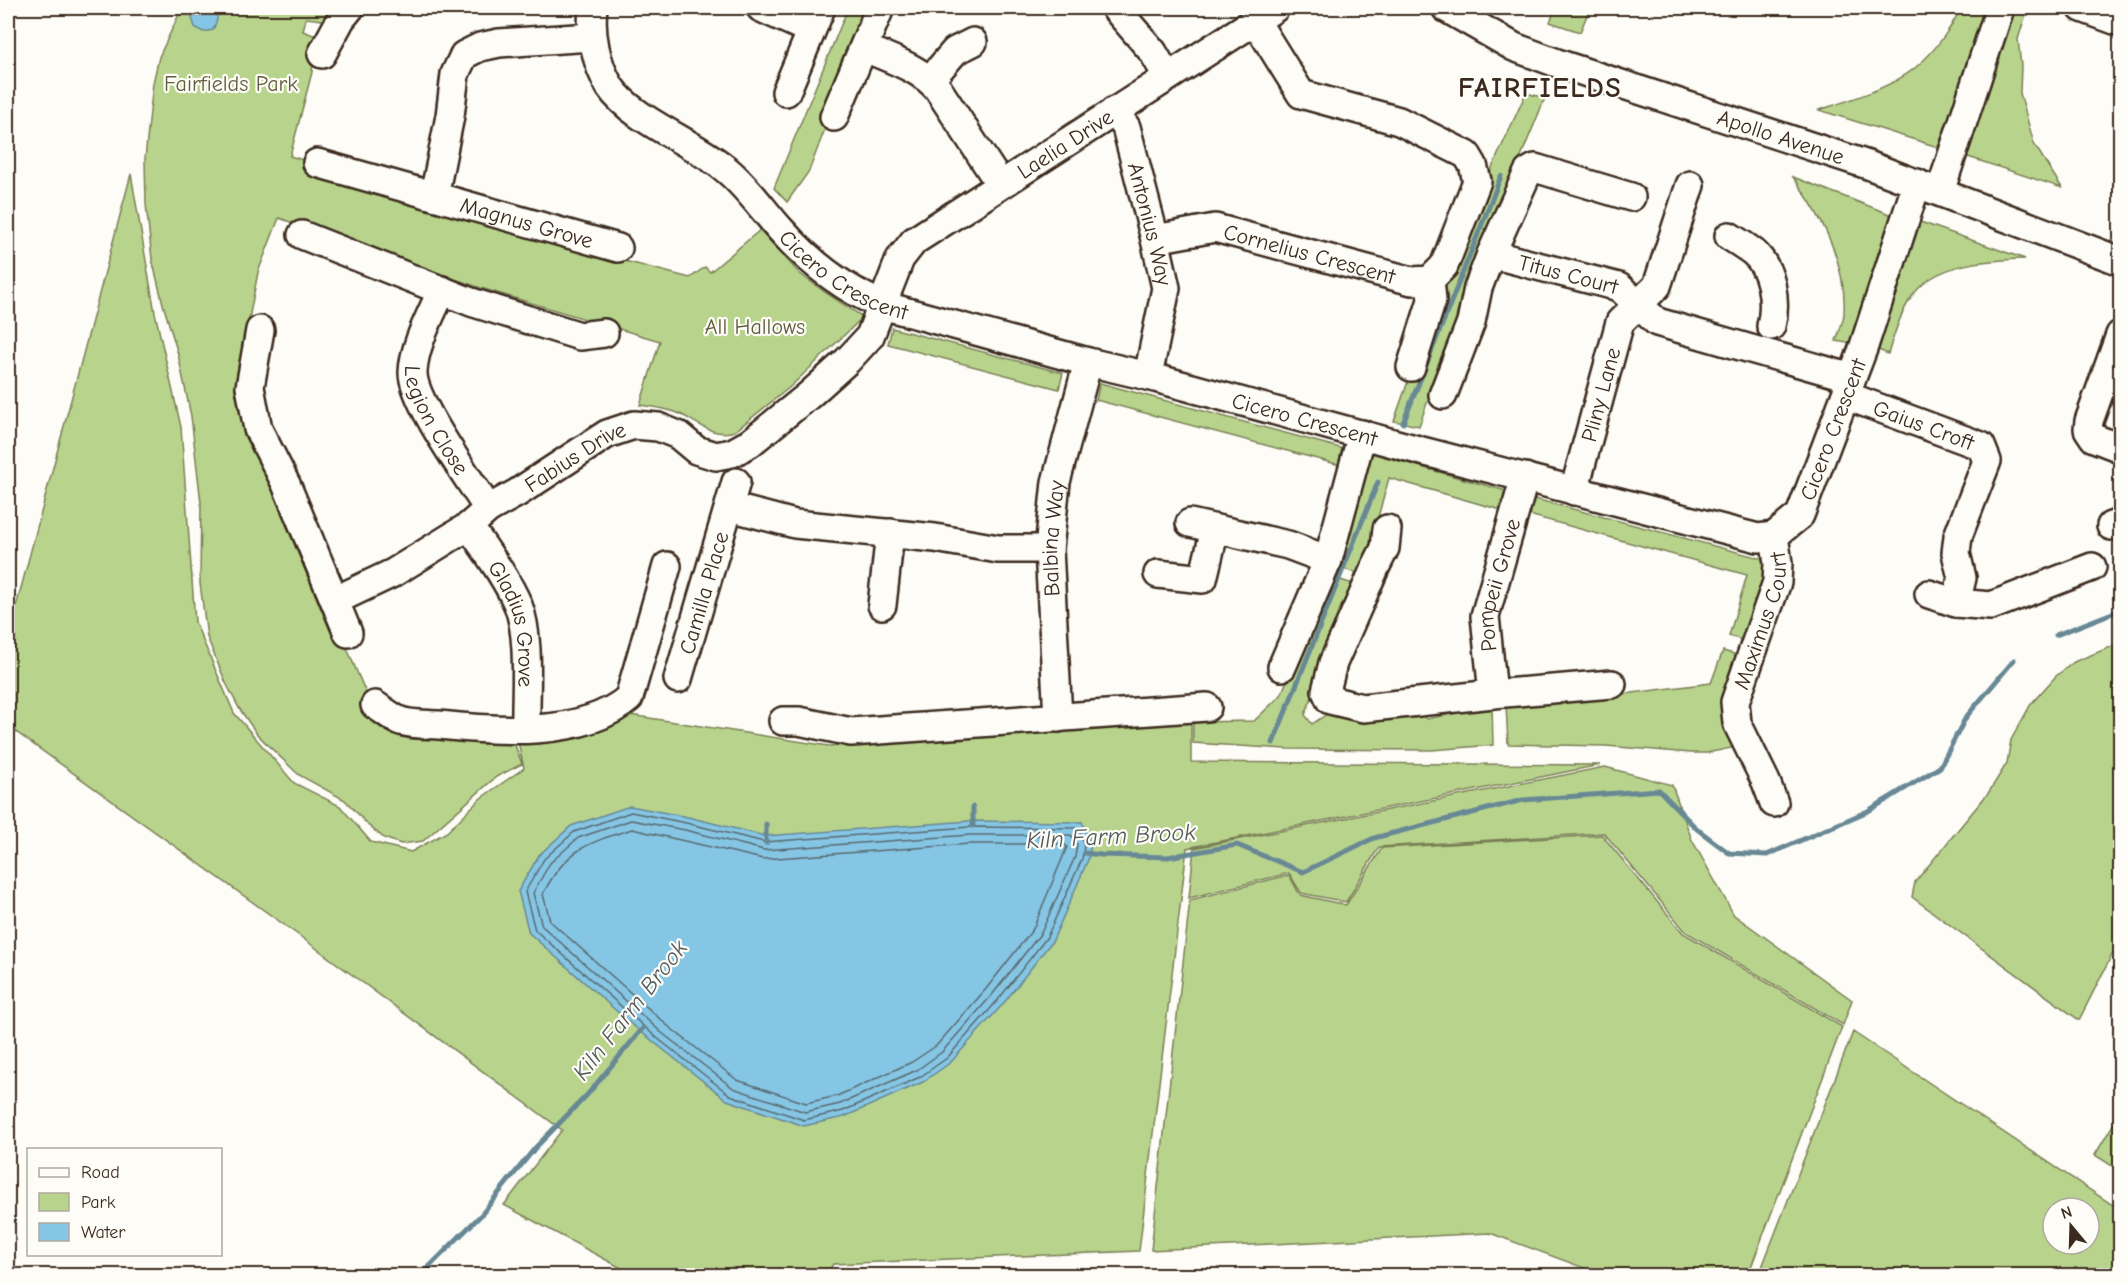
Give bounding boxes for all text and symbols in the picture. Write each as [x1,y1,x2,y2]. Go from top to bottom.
park label: Fairfields Park [164,71,298,97]
district label: FAIRFIELDS [1458,72,1622,104]
street label: Laelia Drive [1013,104,1118,185]
street label: Apollo Avenue [1714,105,1847,170]
street label: Antonius Way [1122,160,1177,288]
street label: Magnus Grove [457,192,596,254]
street label: Cornelius Crescent [1221,219,1399,290]
street label: Cicero Crescent [773,225,912,326]
street label: Titus Court [1516,250,1622,300]
park label: All Hallows [705,314,805,340]
street label: Pliny Lane [1576,345,1626,445]
street label: Cicero Crescent [1795,354,1872,504]
street label: Legion Close [399,365,474,480]
street label: Cicero Crescent [1229,388,1381,452]
street label: Gaius Croft [1869,395,1978,457]
street label: Fabius Drive [520,417,629,498]
street label: Balbina Way [1037,479,1070,597]
street label: Pompeii Grove [1473,516,1526,653]
street label: Camilla Place [674,529,735,657]
street label: Maximus Court [1728,550,1792,693]
street label: Gladius Grove [482,556,539,687]
water label: Kiln Farm Brook [1026,818,1197,854]
water label: Kiln Farm Brook [567,934,693,1085]
legend [27,1148,222,1256]
text: Road [81,1162,120,1183]
text: Park [81,1192,116,1213]
north arrow [2041,1196,2101,1256]
text: N [2059,1203,2074,1223]
text: Water [81,1222,126,1243]

